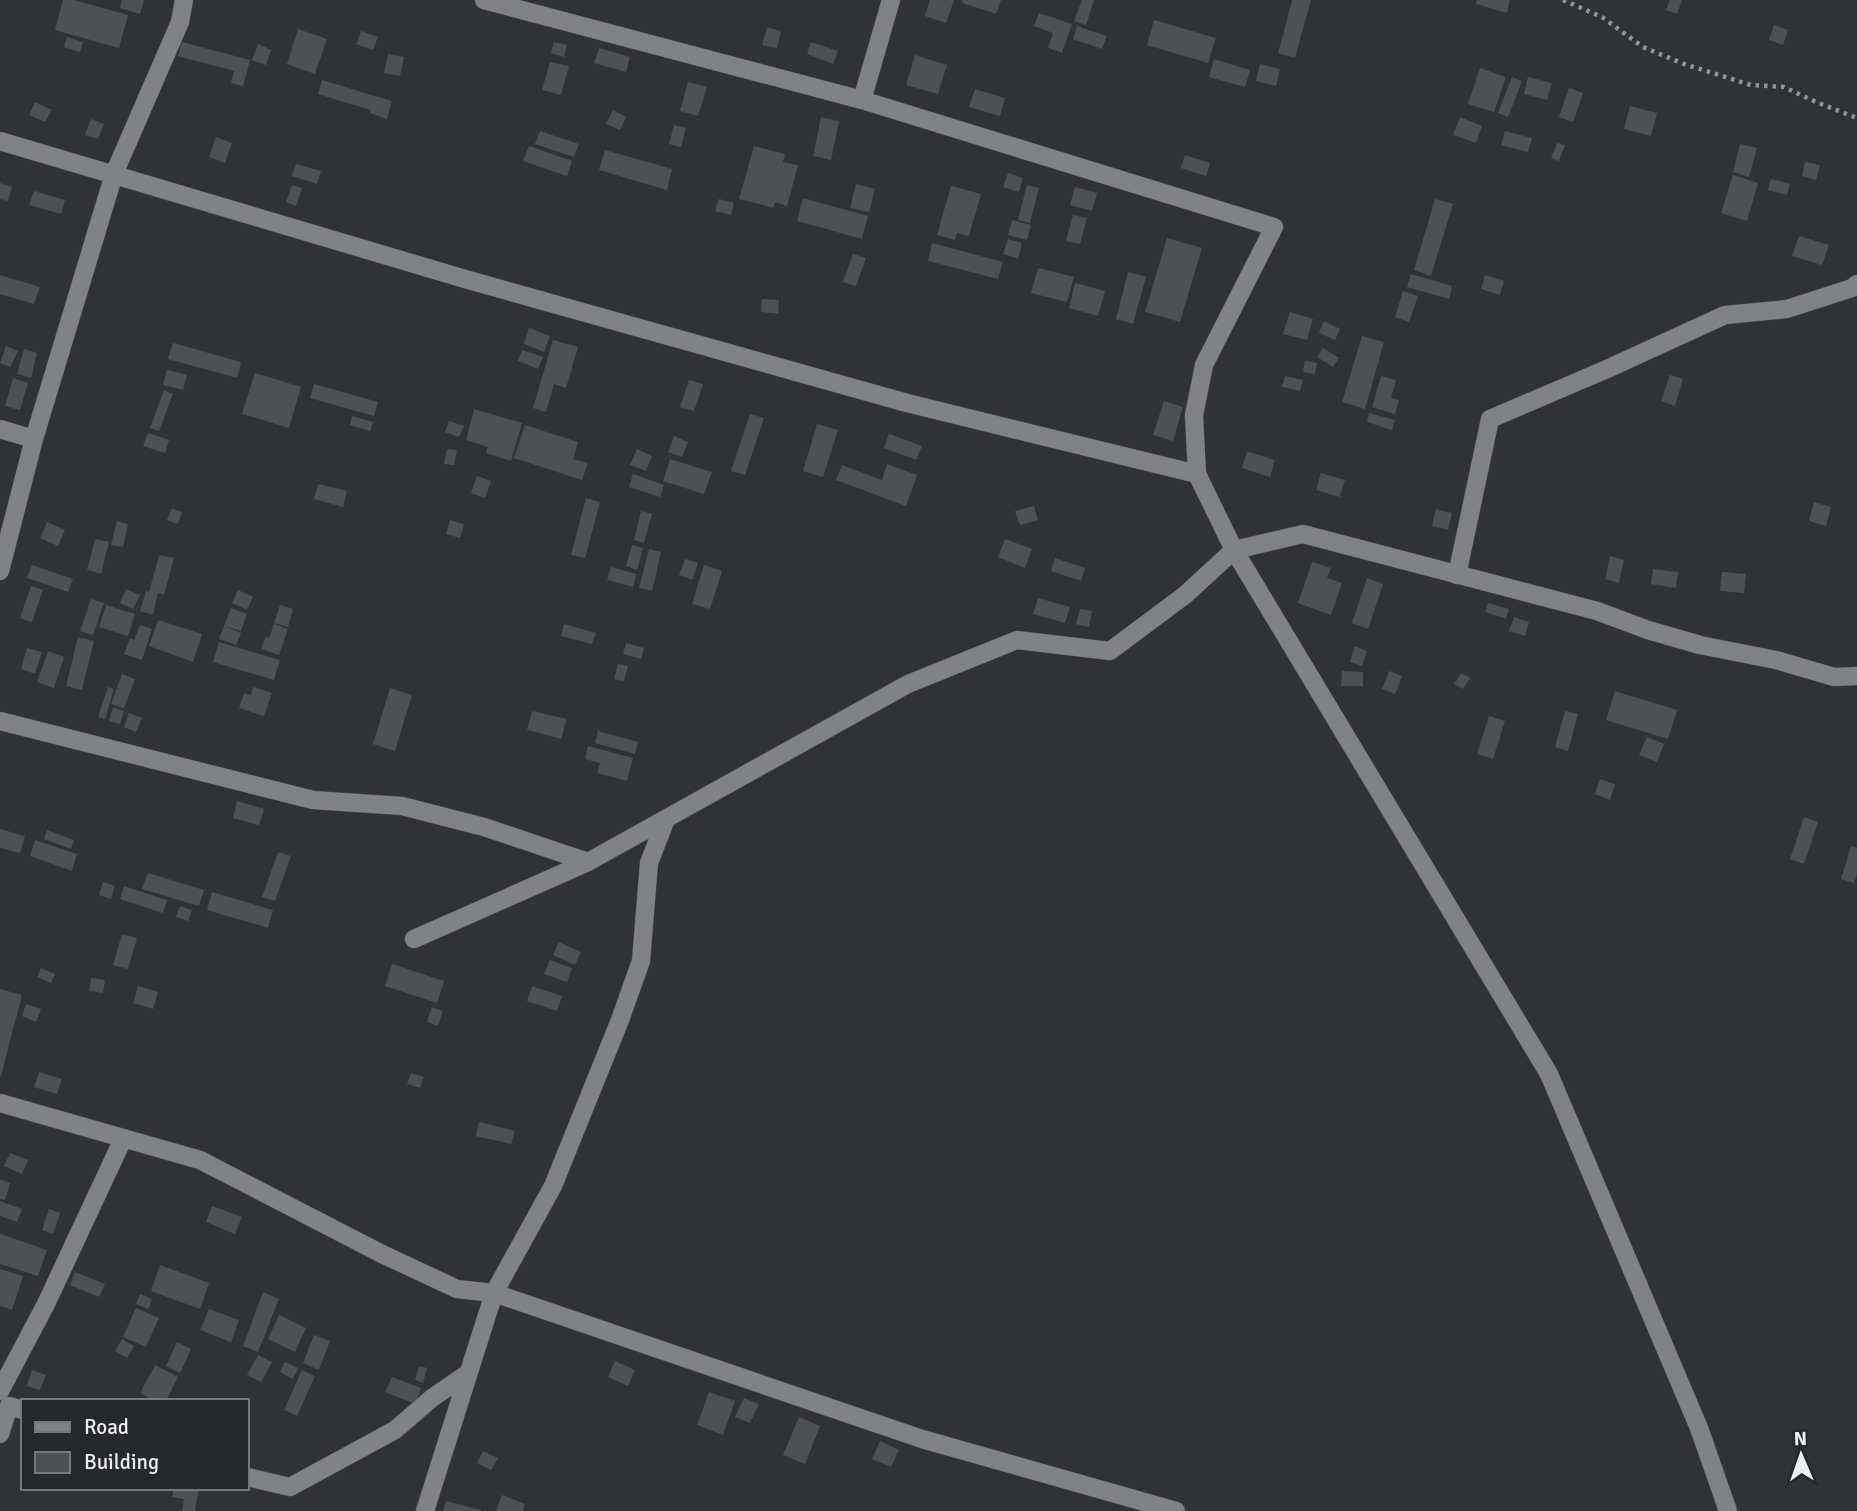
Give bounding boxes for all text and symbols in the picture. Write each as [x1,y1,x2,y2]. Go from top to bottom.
legend [21,1399,248,1490]
text: Road [84,1414,129,1440]
north arrow [1766,1420,1836,1490]
text: N [1793,1427,1807,1451]
text: Building [84,1449,159,1475]

